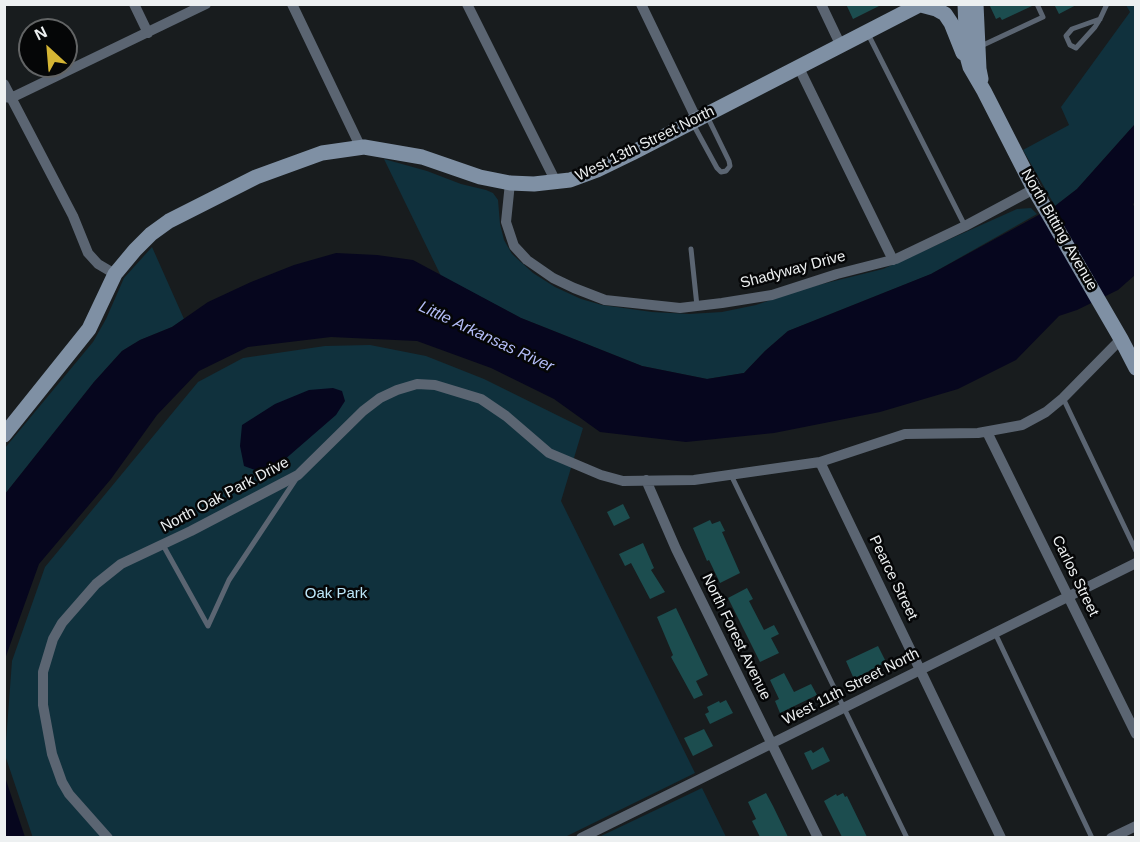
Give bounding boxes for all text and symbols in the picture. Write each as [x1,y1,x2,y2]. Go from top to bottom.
north arrow [18,18,78,78]
text: N [32,23,50,43]
street label: West 13th Street North [573,103,717,185]
street label: North Bitting Avenue [1017,166,1101,294]
street label: Shadyway Drive [738,247,848,293]
water label: Little Arkansas River [415,297,557,377]
street label: North Oak Park Drive [158,454,292,536]
street label: Pearce Street [865,533,921,623]
street label: Carlos Street [1048,533,1102,619]
street label: North Forest Avenue [698,571,774,703]
park label: Oak Park [305,585,367,603]
street label: West 11th Street North [780,645,922,729]

